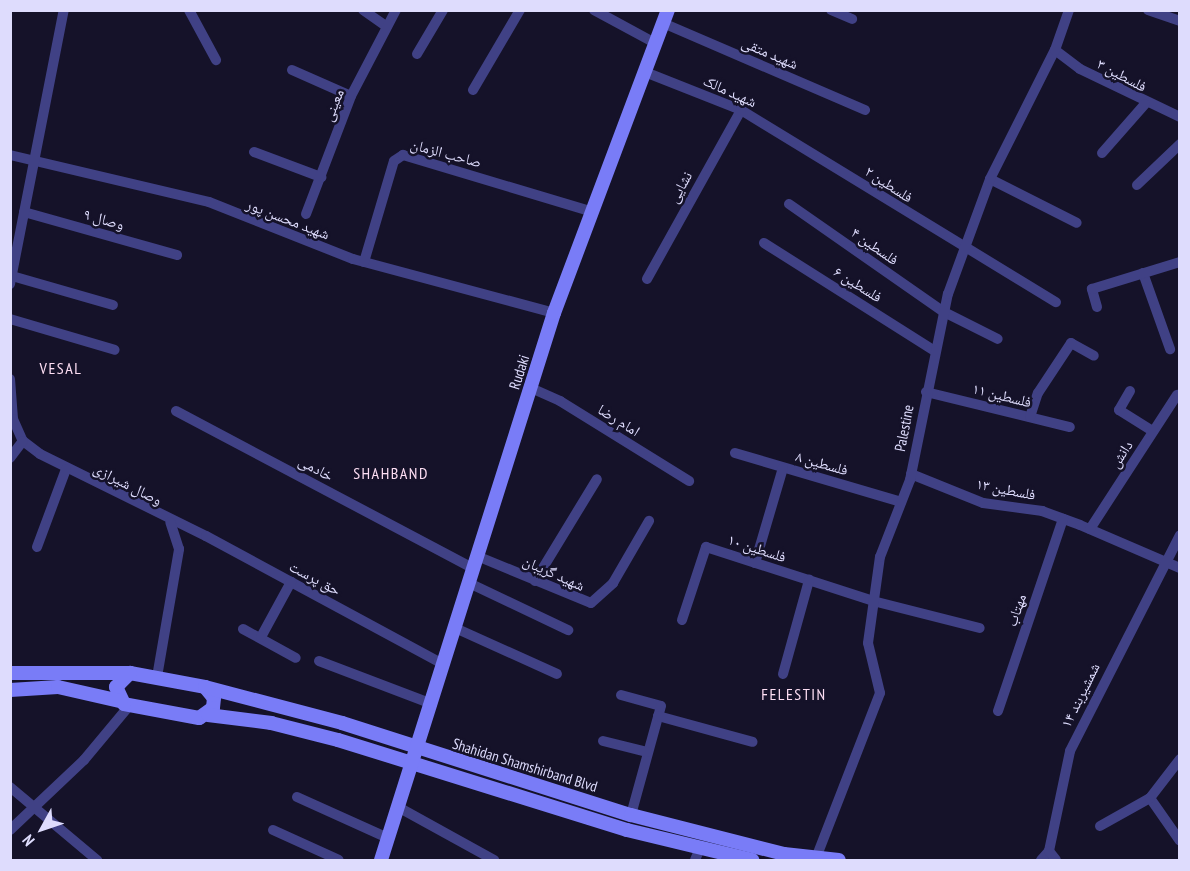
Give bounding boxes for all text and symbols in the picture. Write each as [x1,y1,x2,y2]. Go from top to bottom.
street label: شهید متقی [739,33,801,73]
street label: فلسطین ۳ [1094,55,1150,95]
street label: شهید مالک [700,71,760,111]
street label: معینی [318,86,348,124]
street label: صاحب الزمان [409,135,483,171]
street label: فلسطین ۲ [862,162,916,206]
street label: نشایی [664,168,696,206]
street label: شهید محسن پور [244,195,332,243]
street label: وصال ۹ [82,205,126,233]
street label: فلسطین ۴ [848,223,902,269]
street label: فلسطین ۶ [831,262,885,306]
street label: Rudaki [505,352,533,392]
district label: VESAL [40,358,82,378]
street label: فلسطین ۱۱ [971,379,1033,411]
street label: امام رضا [595,400,643,440]
street label: Palestine [891,403,917,453]
street label: دانش [1106,437,1136,471]
street label: فلسطین ۸ [794,447,850,479]
street label: خادمی [296,451,336,485]
street label: وصال شیرازی [91,459,165,509]
district label: SHAHBAND [353,463,429,483]
street label: فلسطین ۱۳ [975,474,1037,504]
street label: فلسطین ۱۰ [726,530,788,566]
street label: شهید گریبان [520,551,588,595]
street label: حق پرست [286,557,344,599]
street label: مهتاب [1002,591,1030,629]
street label: شمشیربند ۱۴ [1057,660,1103,730]
district label: FELESTIN [761,684,827,704]
street label: Shahidan Shamshirband Blvd [450,734,600,796]
north arrow [12,799,72,859]
text: N [18,831,39,850]

